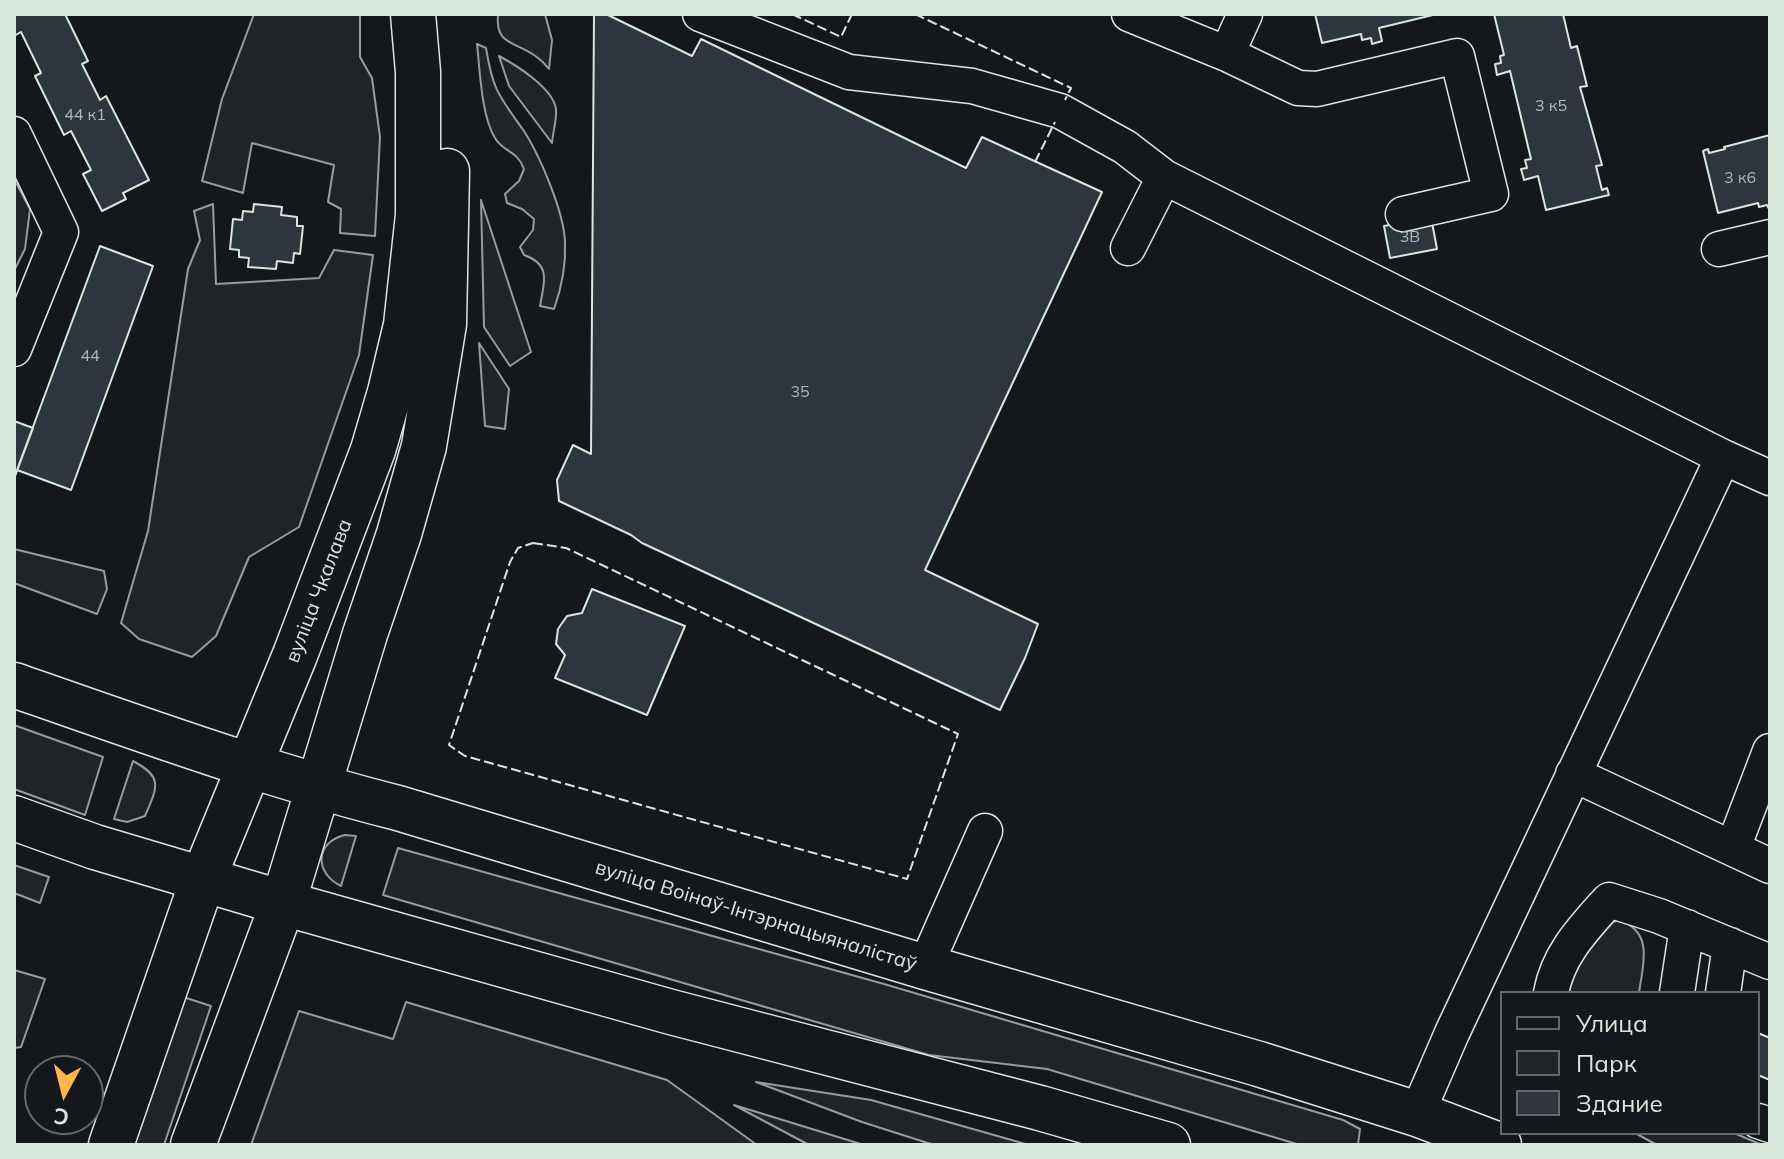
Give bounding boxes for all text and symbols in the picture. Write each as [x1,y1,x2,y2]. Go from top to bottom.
house number: 3 к5 [1535,96,1567,116]
house number: 44 к1 [64,105,106,125]
house number: 3 к6 [1724,168,1756,188]
house number: 3В [1400,227,1420,247]
house number: 44 [80,346,100,366]
house number: 35 [790,382,810,402]
street label: вуліца Чкалава [281,516,357,666]
street label: вуліца Воінаў-Інтэрнацыяналістаў [592,856,920,976]
legend [1500,991,1760,1135]
text: Улица [1576,1008,1648,1038]
text: Парк [1576,1048,1637,1078]
north arrow [24,1055,104,1135]
text: Здание [1576,1088,1663,1118]
text: С [52,1102,71,1132]

